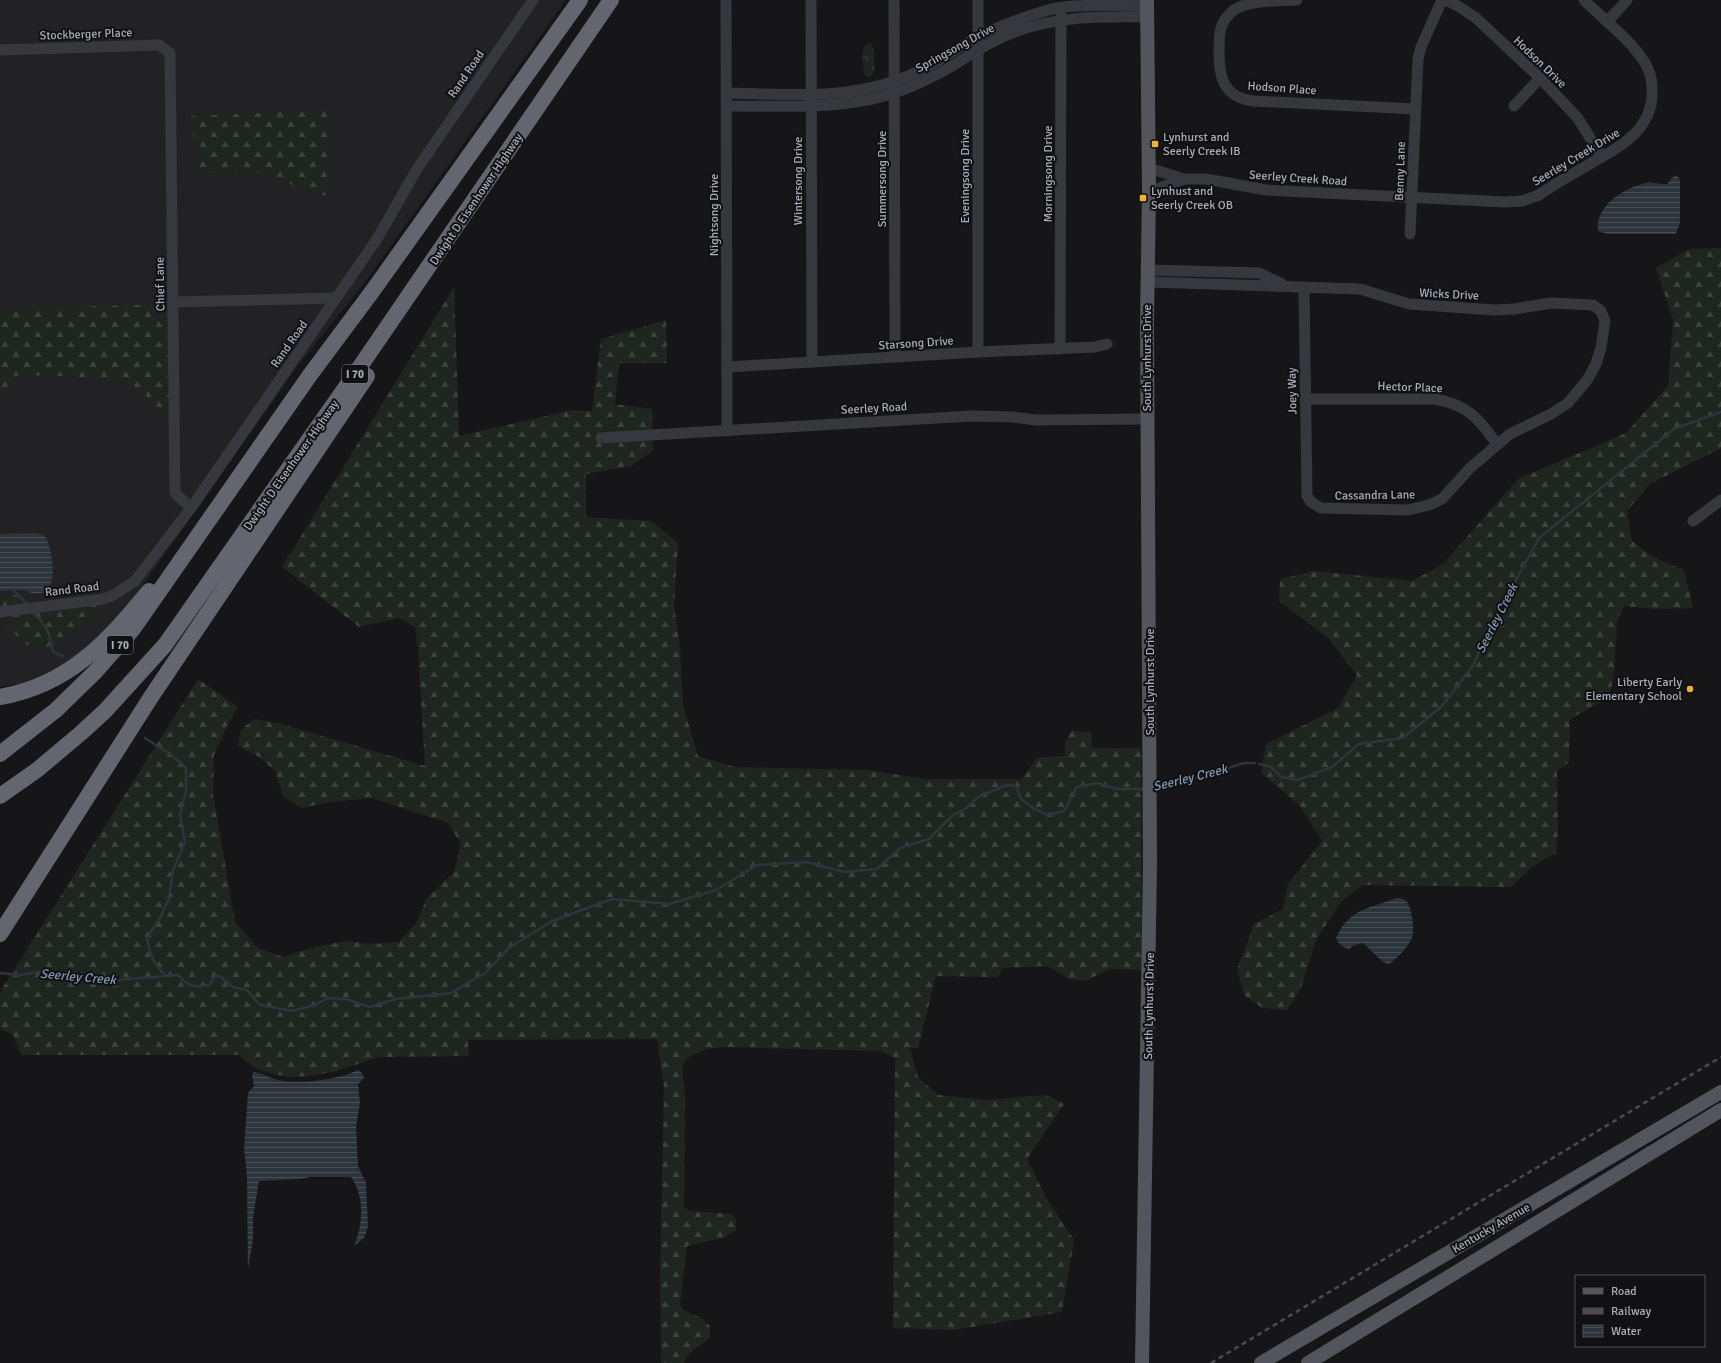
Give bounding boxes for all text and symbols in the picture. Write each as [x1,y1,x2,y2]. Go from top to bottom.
street label: Springsong Drive [913,21,997,76]
street label: Stockberger Place [39,25,133,44]
street label: Hodson Drive [1510,33,1569,91]
street label: Rand Road [445,48,488,101]
street label: Hodson Place [1247,79,1317,98]
street label: Seerley Creek Drive [1530,125,1623,190]
street label: Morningsong Drive [1041,126,1056,222]
street label: Eveningsong Drive [958,129,973,223]
street label: Dwight D Eisenhower Highway [427,130,527,268]
place label: Lynhurst and Seerly Creek IB [1163,130,1241,159]
street label: Summersong Drive [875,131,890,227]
street label: Wintersong Drive [791,137,806,225]
marker: Lynhurst and Seerly Creek IB [1150,139,1160,149]
street label: Benny Lane [1392,141,1409,201]
street label: Seerley Creek Road [1248,168,1348,189]
street label: Nightsong Drive [707,174,722,256]
place label: Lynhust and Seerly Creek OB [1151,184,1233,213]
marker: Lynhust and Seerly Creek OB [1138,193,1148,203]
street label: Chief Lane [153,257,168,311]
street label: Wicks Drive [1419,285,1479,304]
street label: South Lynhurst Drive [1140,304,1155,412]
street label: Rand Road [268,318,311,371]
street label: Starsong Drive [878,333,954,354]
road number: I 70 [342,365,368,383]
street label: Joey Way [1285,367,1300,415]
street label: Hector Place [1377,379,1443,396]
street label: Dwight D Eisenhower Highway [240,397,343,534]
street label: Seerley Road [841,399,908,418]
street label: Cassandra Lane [1335,487,1415,504]
street label: Rand Road [44,579,100,600]
water label: Seerley Creek [1473,580,1522,656]
street label: South Lynhurst Drive [1143,628,1158,736]
road number: I 70 [107,636,133,654]
place label: Liberty Early Elementary School [1586,675,1682,704]
marker: Liberty Early Elementary School [1685,684,1695,694]
water label: Seerley Creek [1151,761,1230,795]
street label: South Lynhurst Drive [1141,952,1158,1060]
water label: Seerley Creek [39,966,118,988]
street label: Kentucky Avenue [1450,1200,1533,1257]
legend [1575,1275,1705,1347]
text: Road [1611,1284,1637,1299]
text: Railway [1611,1304,1651,1319]
text: Water [1611,1324,1642,1339]

